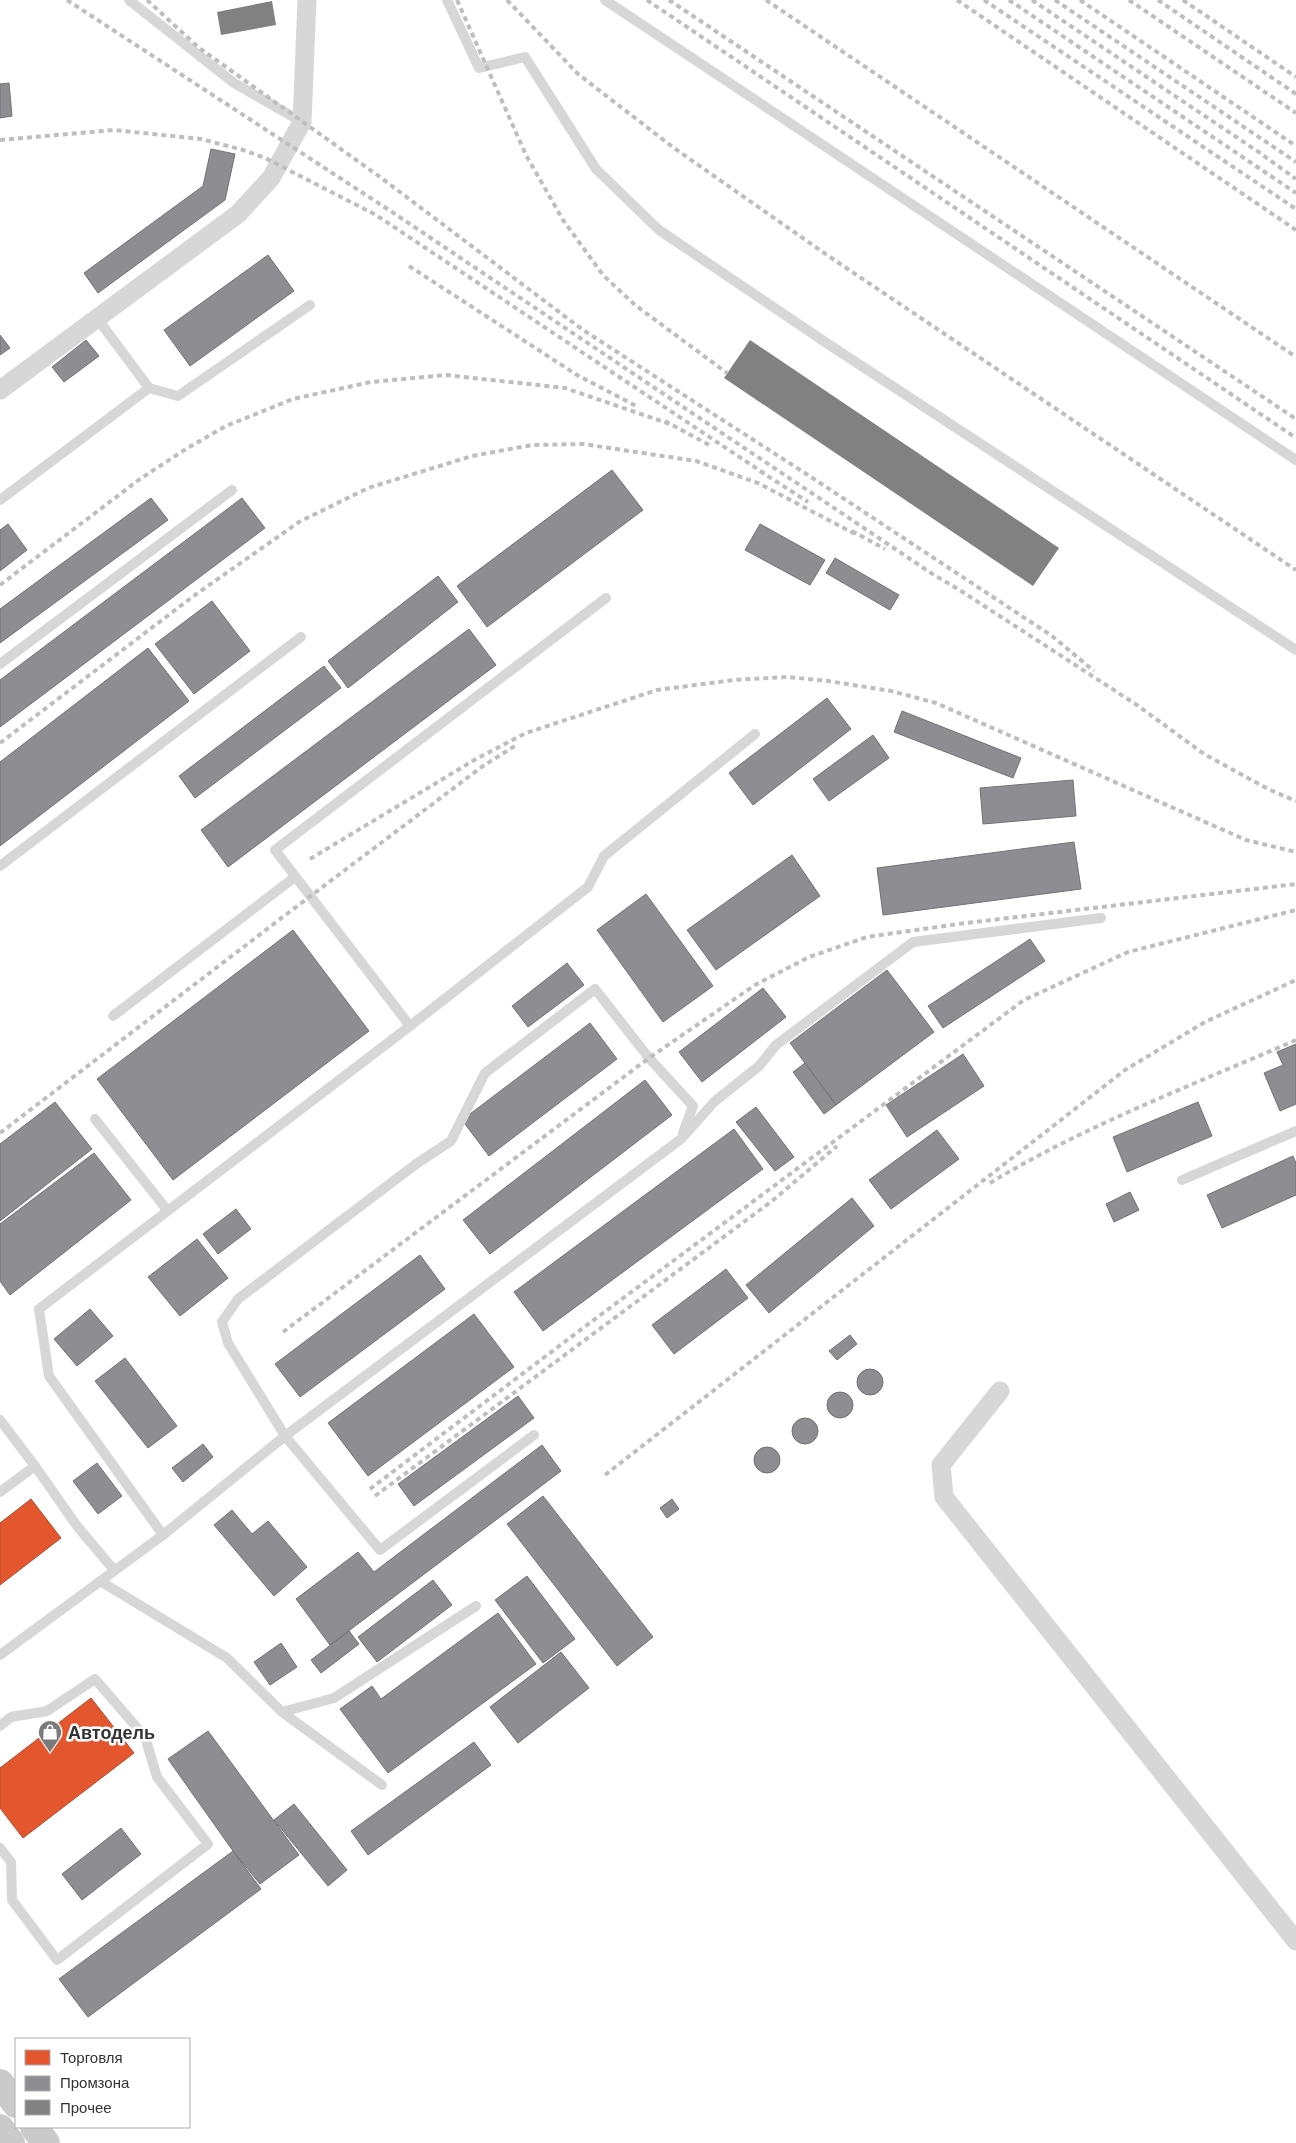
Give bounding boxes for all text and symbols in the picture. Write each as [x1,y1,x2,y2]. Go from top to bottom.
shop icon: Автодель [37,1719,63,1753]
place label: Автодель [68,1722,155,1743]
legend [15,2038,190,2128]
text: Торговля [60,2049,123,2067]
text: Промзона [60,2074,130,2092]
text: Прочее [60,2099,112,2117]

